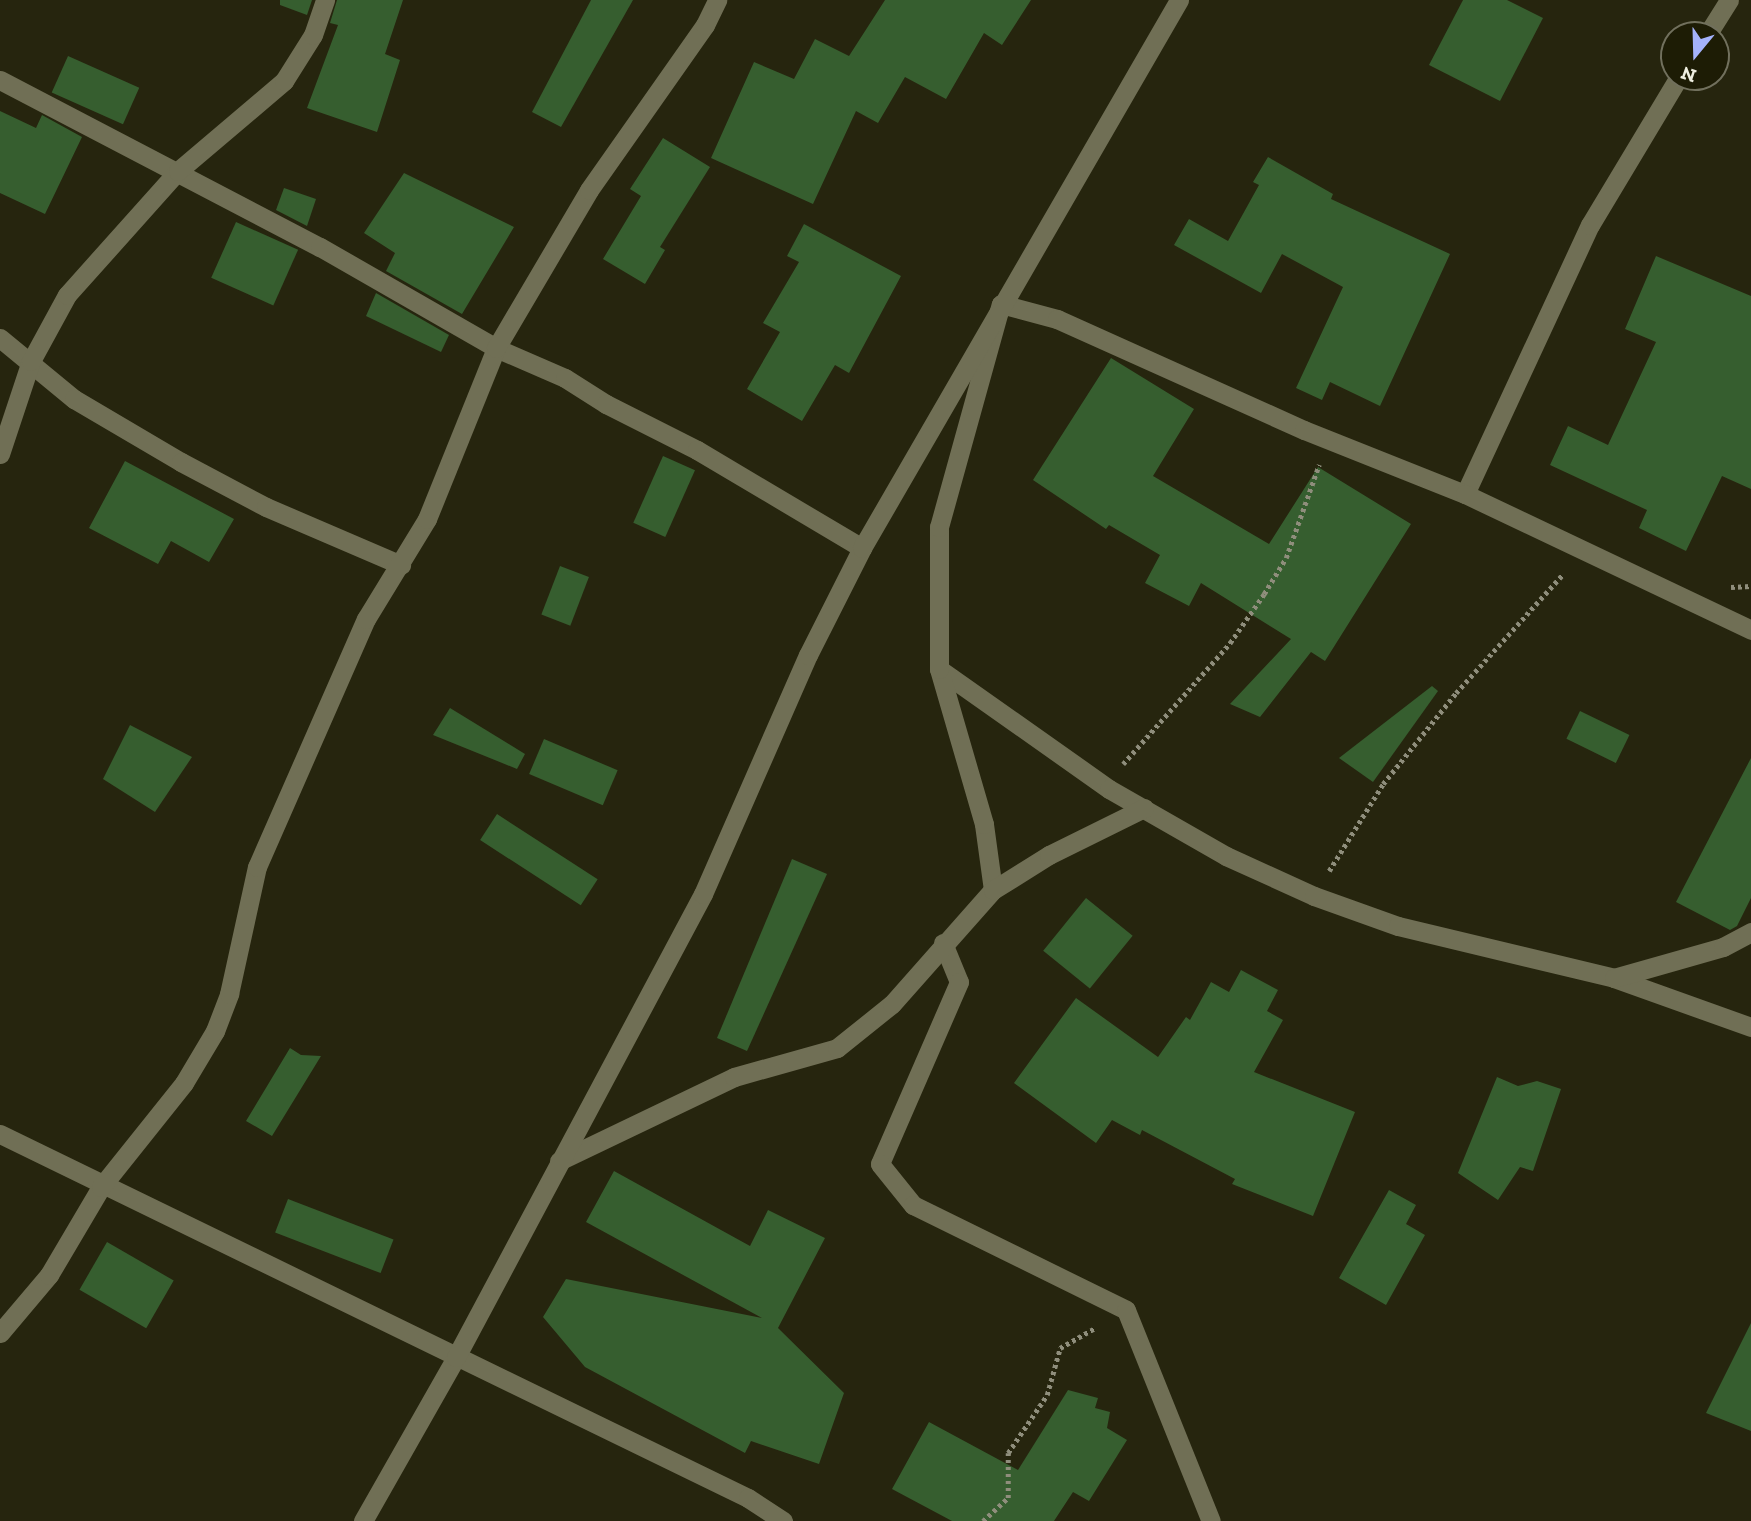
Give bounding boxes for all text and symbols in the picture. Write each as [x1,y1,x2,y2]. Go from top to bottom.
north arrow [1660,21,1730,91]
text: N [1678,61,1699,88]

